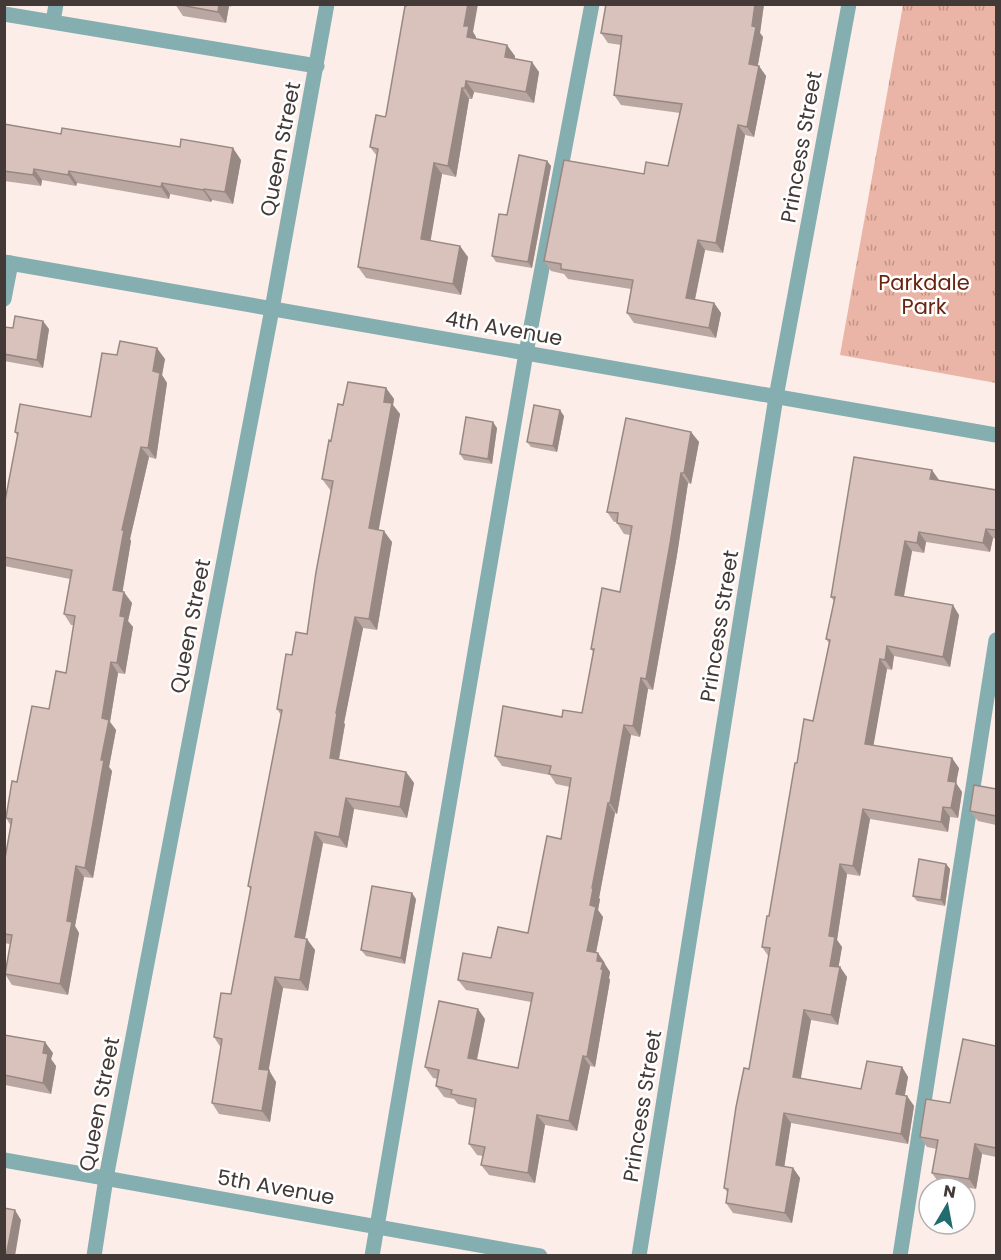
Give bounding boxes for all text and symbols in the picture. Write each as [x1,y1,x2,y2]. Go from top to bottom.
street label: Princess Street [773,69,829,225]
street label: Queen Street [253,79,307,219]
park label: Parkdale Park [878,268,970,321]
street label: 4th Avenue [443,303,565,353]
street label: Princess Street [693,548,745,704]
street label: Queen Street [163,556,217,696]
street label: Princess Street [616,1028,668,1184]
street label: Queen Street [72,1034,126,1174]
street label: 5th Avenue [215,1162,337,1212]
north arrow [917,1176,977,1236]
text: N [942,1179,957,1204]

